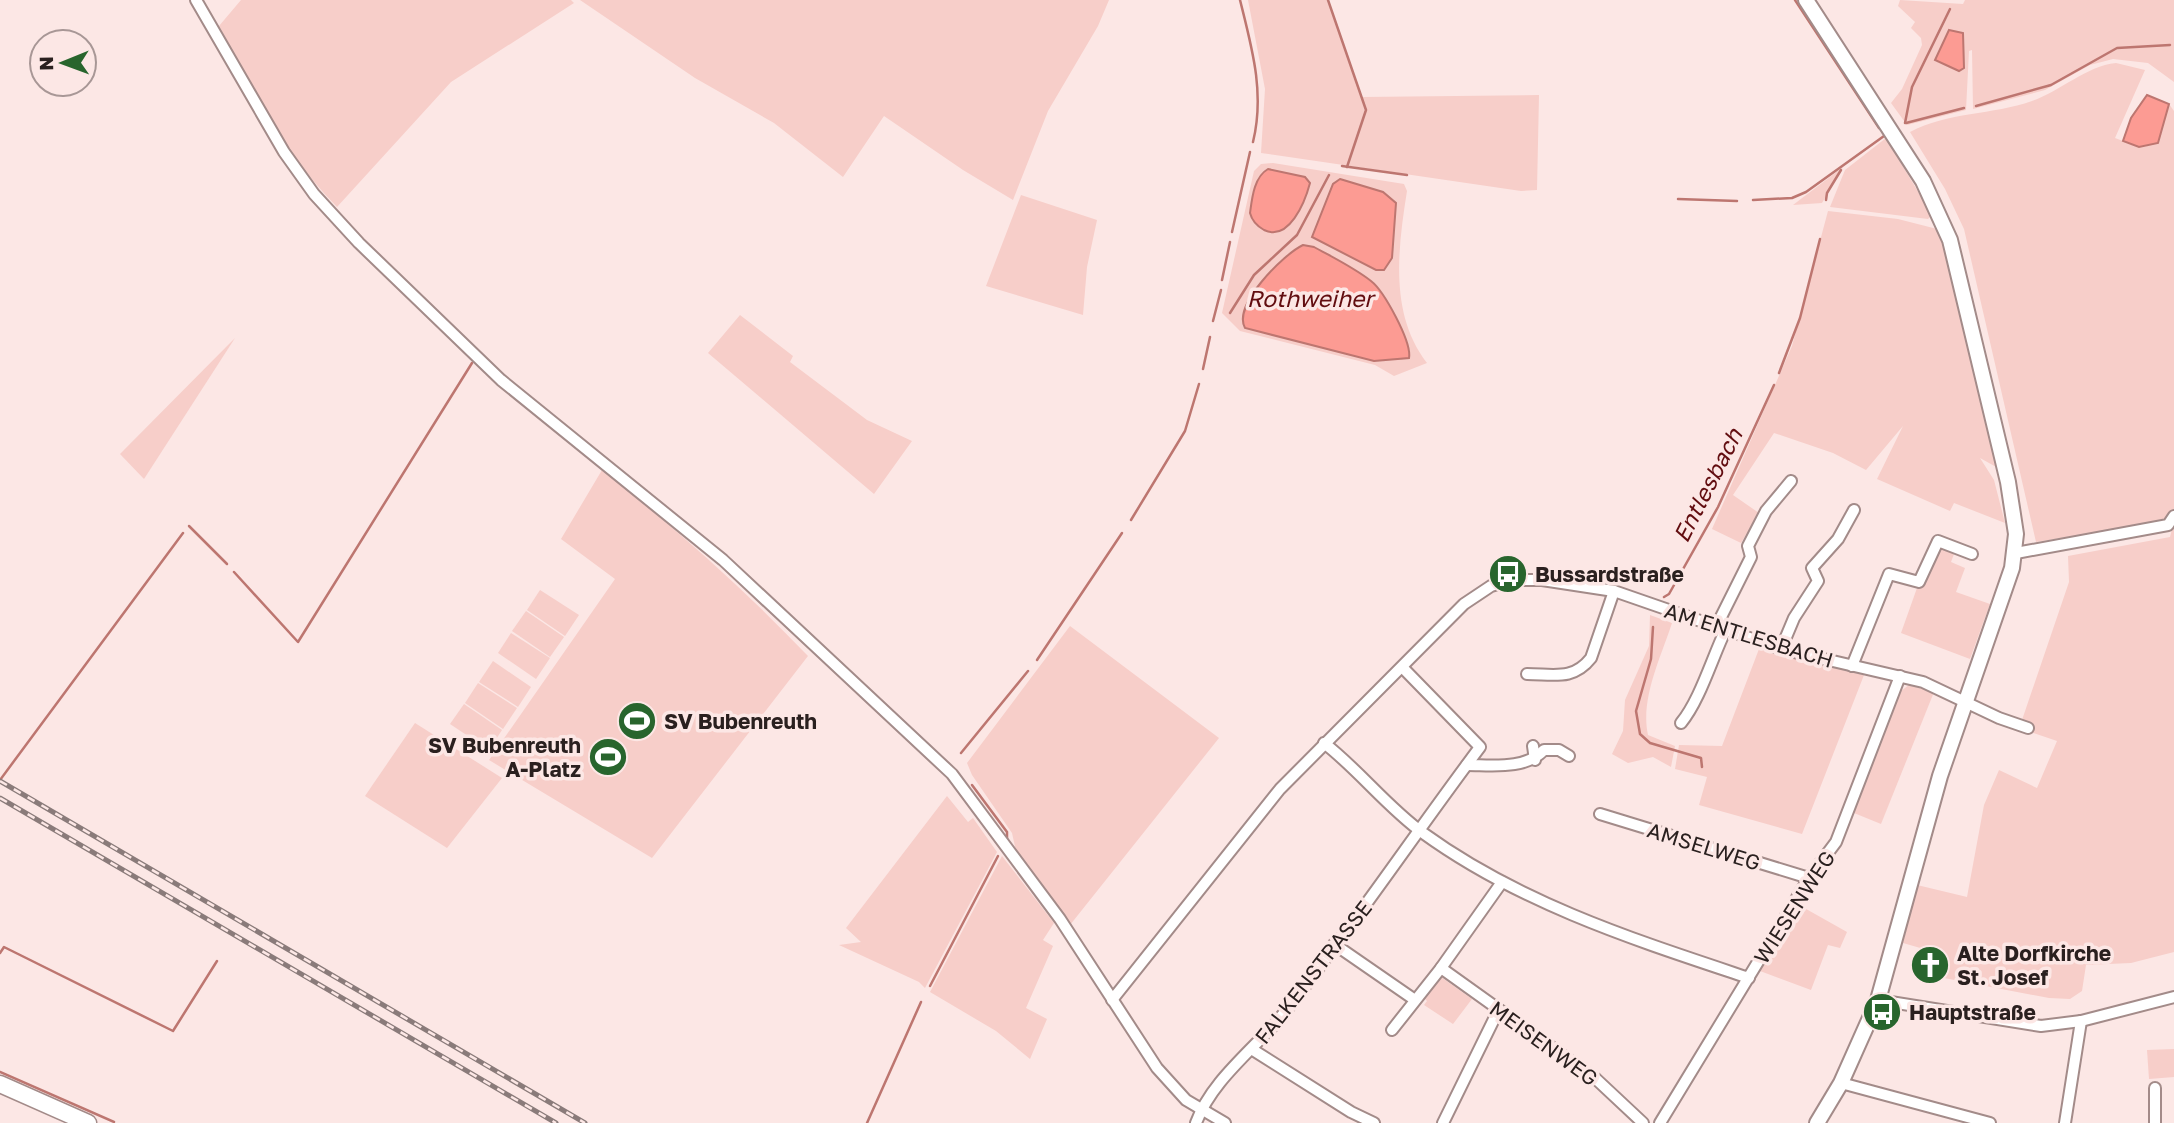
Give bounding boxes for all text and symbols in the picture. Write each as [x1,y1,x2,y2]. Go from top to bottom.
north arrow [28,28,98,98]
text: N [34,56,57,71]
water label: Rothweiher [1247,284,1376,312]
water label: Entlesbach [1666,423,1748,546]
bus stop icon: Bussardstraße [1487,553,1529,595]
place label: Bussardstraße [1535,561,1684,587]
street label: AM ENTLESBACH [1662,597,1836,673]
sports icon: SV Bubenreuth [616,700,658,742]
place label: SV Bubenreuth [664,708,817,734]
place label: SV Bubenreuth A-Platz [428,732,581,782]
sports icon: SV Bubenreuth A-Platz [587,736,629,778]
street label: AMSELWEG [1644,816,1764,876]
street label: WIESENWEG [1748,846,1840,968]
street label: FALKENSTRASSE [1249,895,1377,1049]
place label: Alte Dorfkirche St. Josef [1957,940,2111,990]
church icon: Alte Dorfkirche St. Josef [1909,944,1951,986]
bus stop icon: Hauptstraße [1861,991,1903,1033]
street label: MEISENWEG [1485,995,1603,1091]
place label: Hauptstraße [1909,999,2036,1025]

